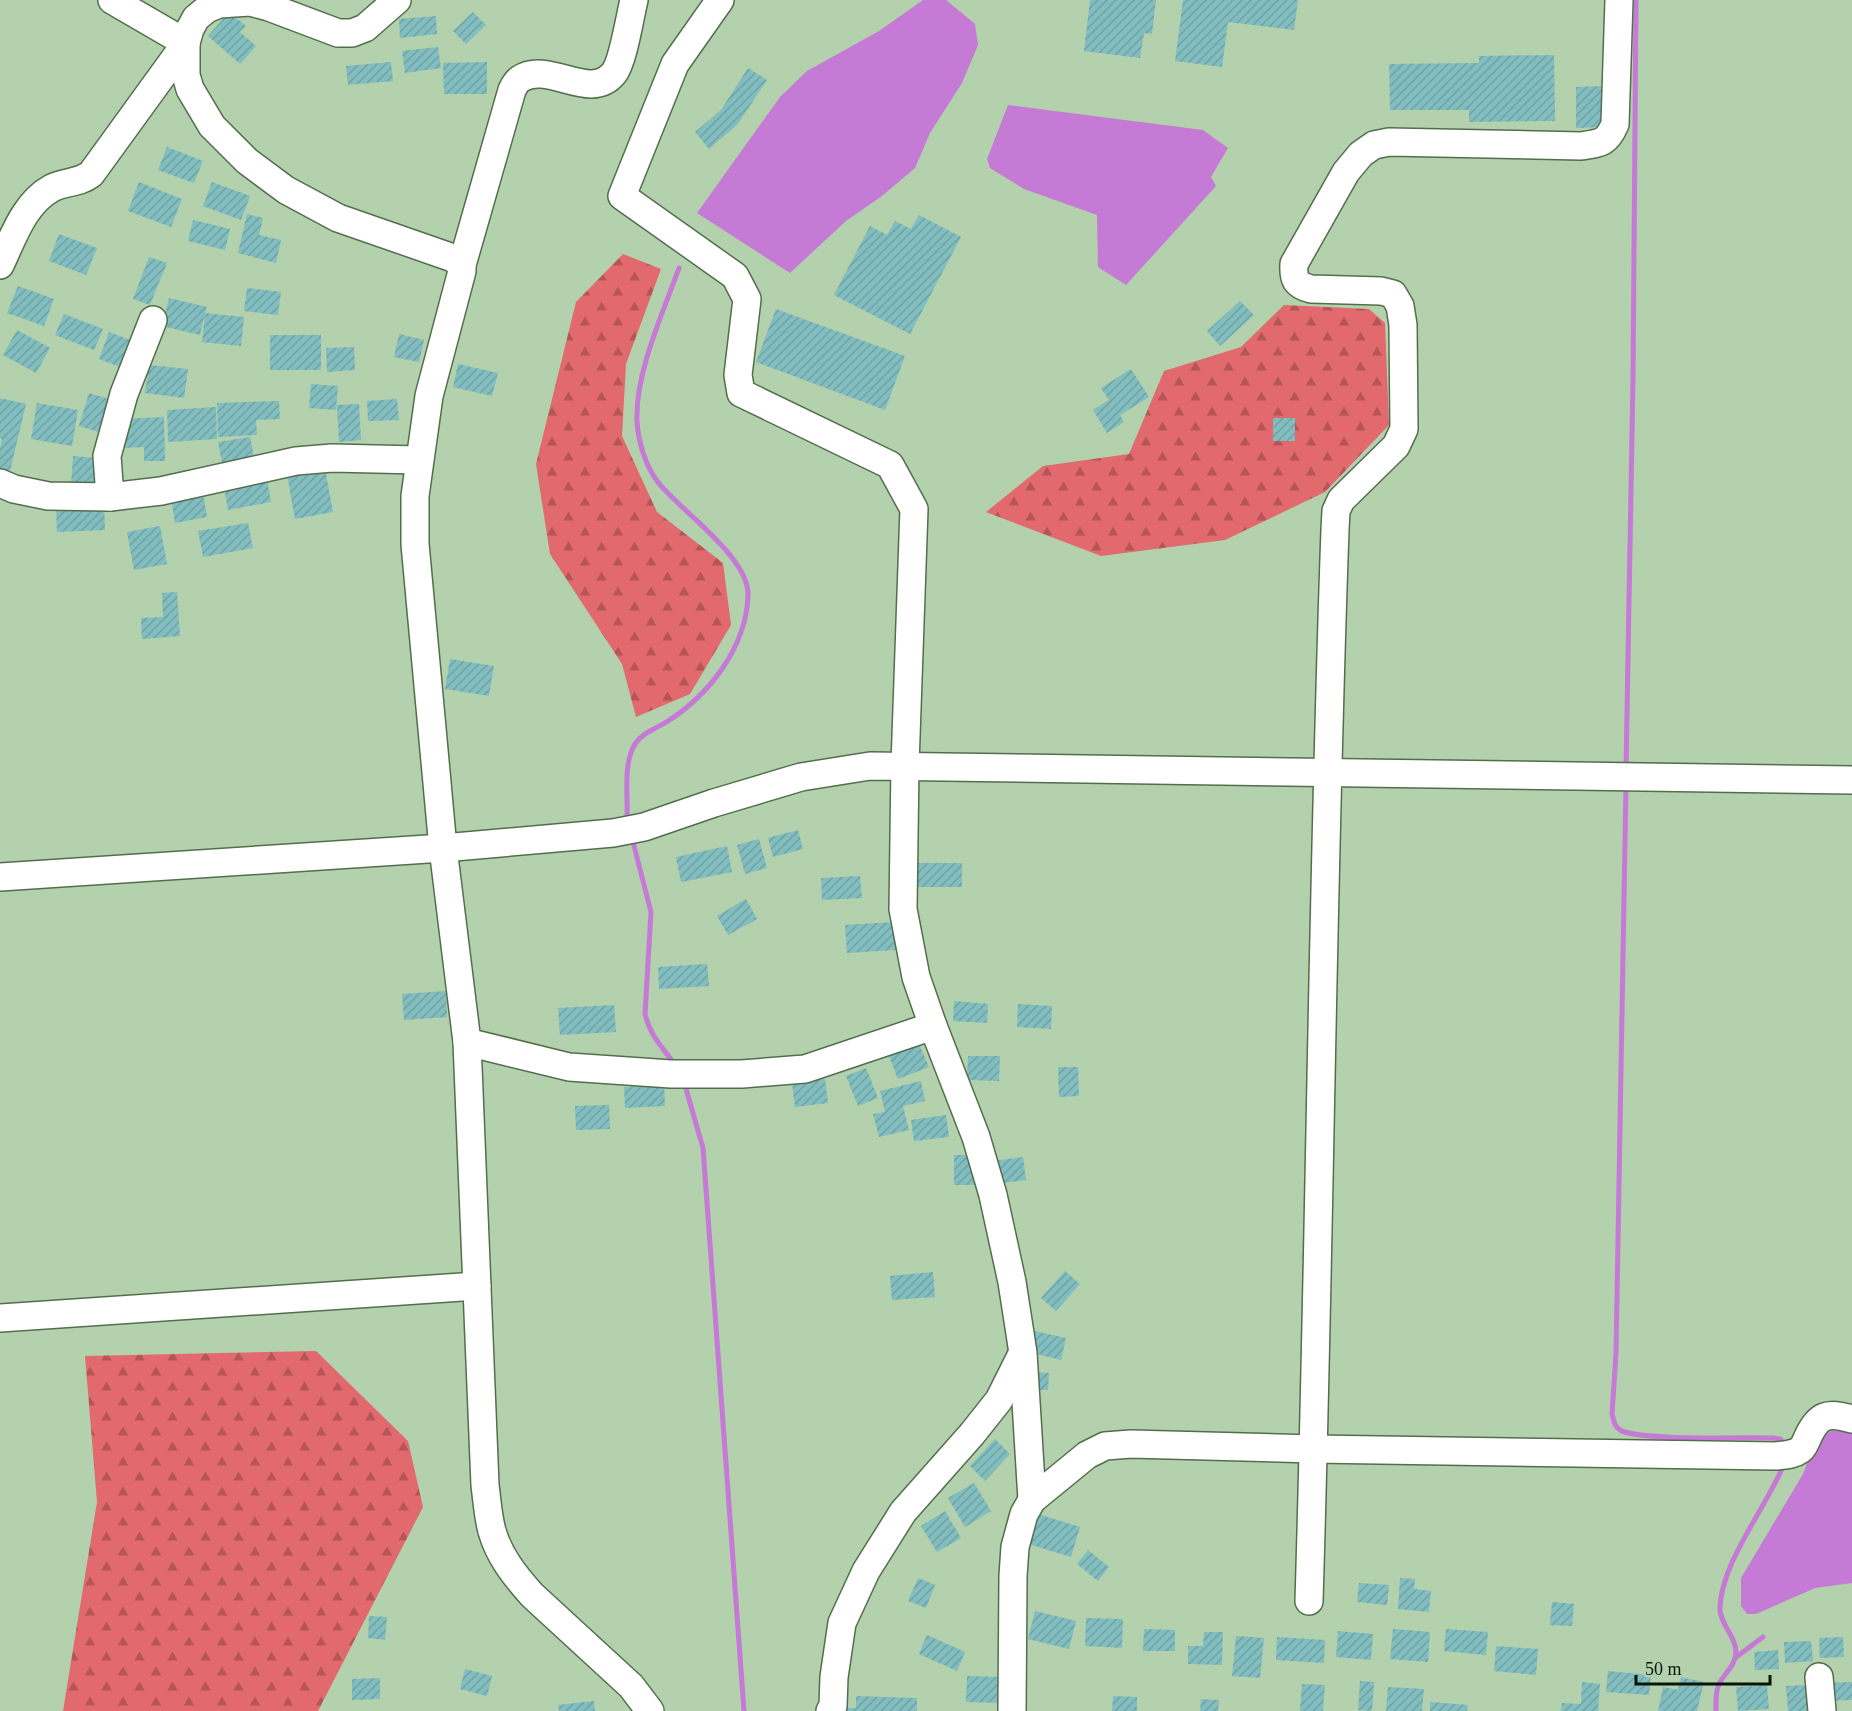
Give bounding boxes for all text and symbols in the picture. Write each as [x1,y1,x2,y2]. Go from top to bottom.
scale bar [1636,1648,1770,1686]
text: 50 m [1645,1659,1682,1679]

